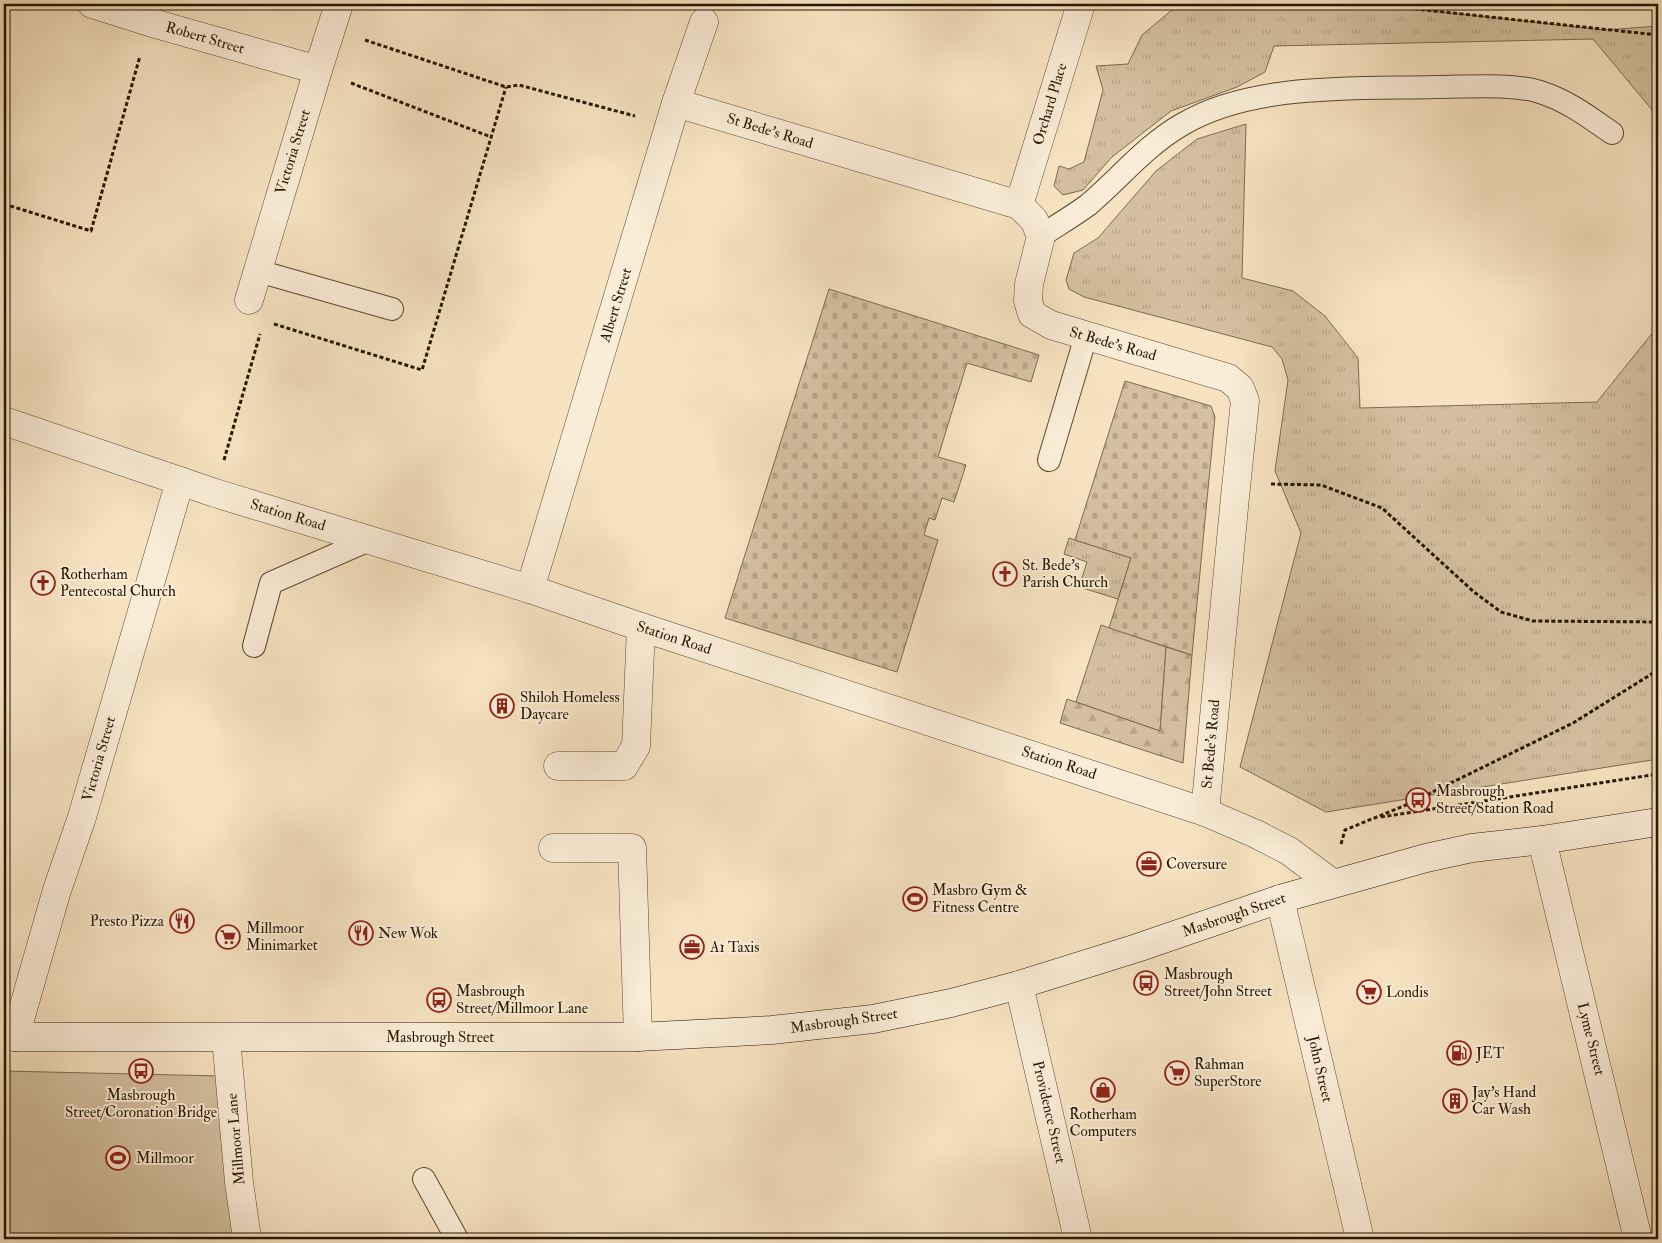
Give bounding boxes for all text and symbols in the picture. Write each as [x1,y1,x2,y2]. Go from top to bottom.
street label: Robert Street [163,18,247,58]
street label: Orchard Place [1028,61,1072,147]
street label: Victoria Street [271,107,315,197]
street label: St Bede's Road [725,109,816,153]
street label: Albert Street [595,265,636,345]
street label: St Bede's Road [1067,323,1159,366]
street label: Station Road [248,495,328,536]
place label: St. Bede's Parish Church [1022,556,1108,592]
church icon: St. Bede's Parish Church [992,561,1018,587]
place label: Rotherham Pentecostal Church [60,565,176,601]
church icon: Rotherham Pentecostal Church [30,570,56,596]
street label: Station Road [634,617,714,659]
place label: Shiloh Homeless Daycare [520,688,620,724]
building icon: Shiloh Homeless Daycare [489,693,515,719]
street label: St Bede's Road [1198,698,1224,789]
street label: Victoria Street [78,714,120,804]
street label: Station Road [1019,742,1099,784]
place label: Masbrough Street/Station Road [1436,782,1554,818]
bus stop icon: Masbrough Street/Station Road [1405,787,1431,813]
office icon: Coversure [1136,851,1162,877]
place label: Coversure [1166,855,1227,874]
place label: Masbro Gym & Fitness Centre [932,881,1028,917]
sports icon: Masbro Gym & Fitness Centre [902,886,928,912]
street label: Masbrough Street [1180,888,1288,942]
restaurant icon: Presto Pizza [169,908,195,934]
place label: Presto Pizza [90,912,165,931]
place label: Millmoor Minimarket [246,919,318,955]
restaurant icon: New Wok [348,920,374,946]
supermarket icon: Millmoor Minimarket [215,924,241,950]
place label: New Wok [378,924,438,943]
office icon: A1 Taxis [679,934,705,960]
place label: A1 Taxis [709,938,759,957]
place label: Masbrough Street/John Street [1164,965,1272,1002]
bus stop icon: Masbrough Street/John Street [1133,970,1159,996]
supermarket icon: Londis [1356,979,1382,1005]
place label: Masbrough Street/Millmoor Lane [456,982,588,1018]
place label: Londis [1386,983,1428,1002]
bus stop icon: Masbrough Street/Millmoor Lane [426,987,452,1013]
street label: Lyme Street [1573,1001,1609,1078]
street label: Masbrough Street [789,1004,899,1038]
street label: Masbrough Street [386,1028,494,1047]
street label: John Street [1302,1033,1337,1105]
fuel station icon: JET [1446,1040,1472,1066]
place label: JET [1475,1044,1504,1064]
place label: Rahman SuperStore [1194,1055,1262,1092]
bus stop icon: Masbrough Street/Coronation Bridge [128,1058,154,1084]
street label: Providence Street [1028,1059,1070,1165]
supermarket icon: Rahman SuperStore [1164,1060,1190,1086]
shop icon: Rotherham Computers [1090,1077,1116,1103]
place label: Jay's Hand Car Wash [1471,1083,1537,1119]
place label: Masbrough Street/Coronation Bridge [65,1086,217,1122]
building icon: Jay's Hand Car Wash [1442,1088,1468,1114]
street label: Millmoor Lane [223,1092,249,1186]
place label: Rotherham Computers [1069,1105,1137,1142]
sports icon: Millmoor [105,1145,131,1171]
place label: Millmoor [136,1149,194,1168]

